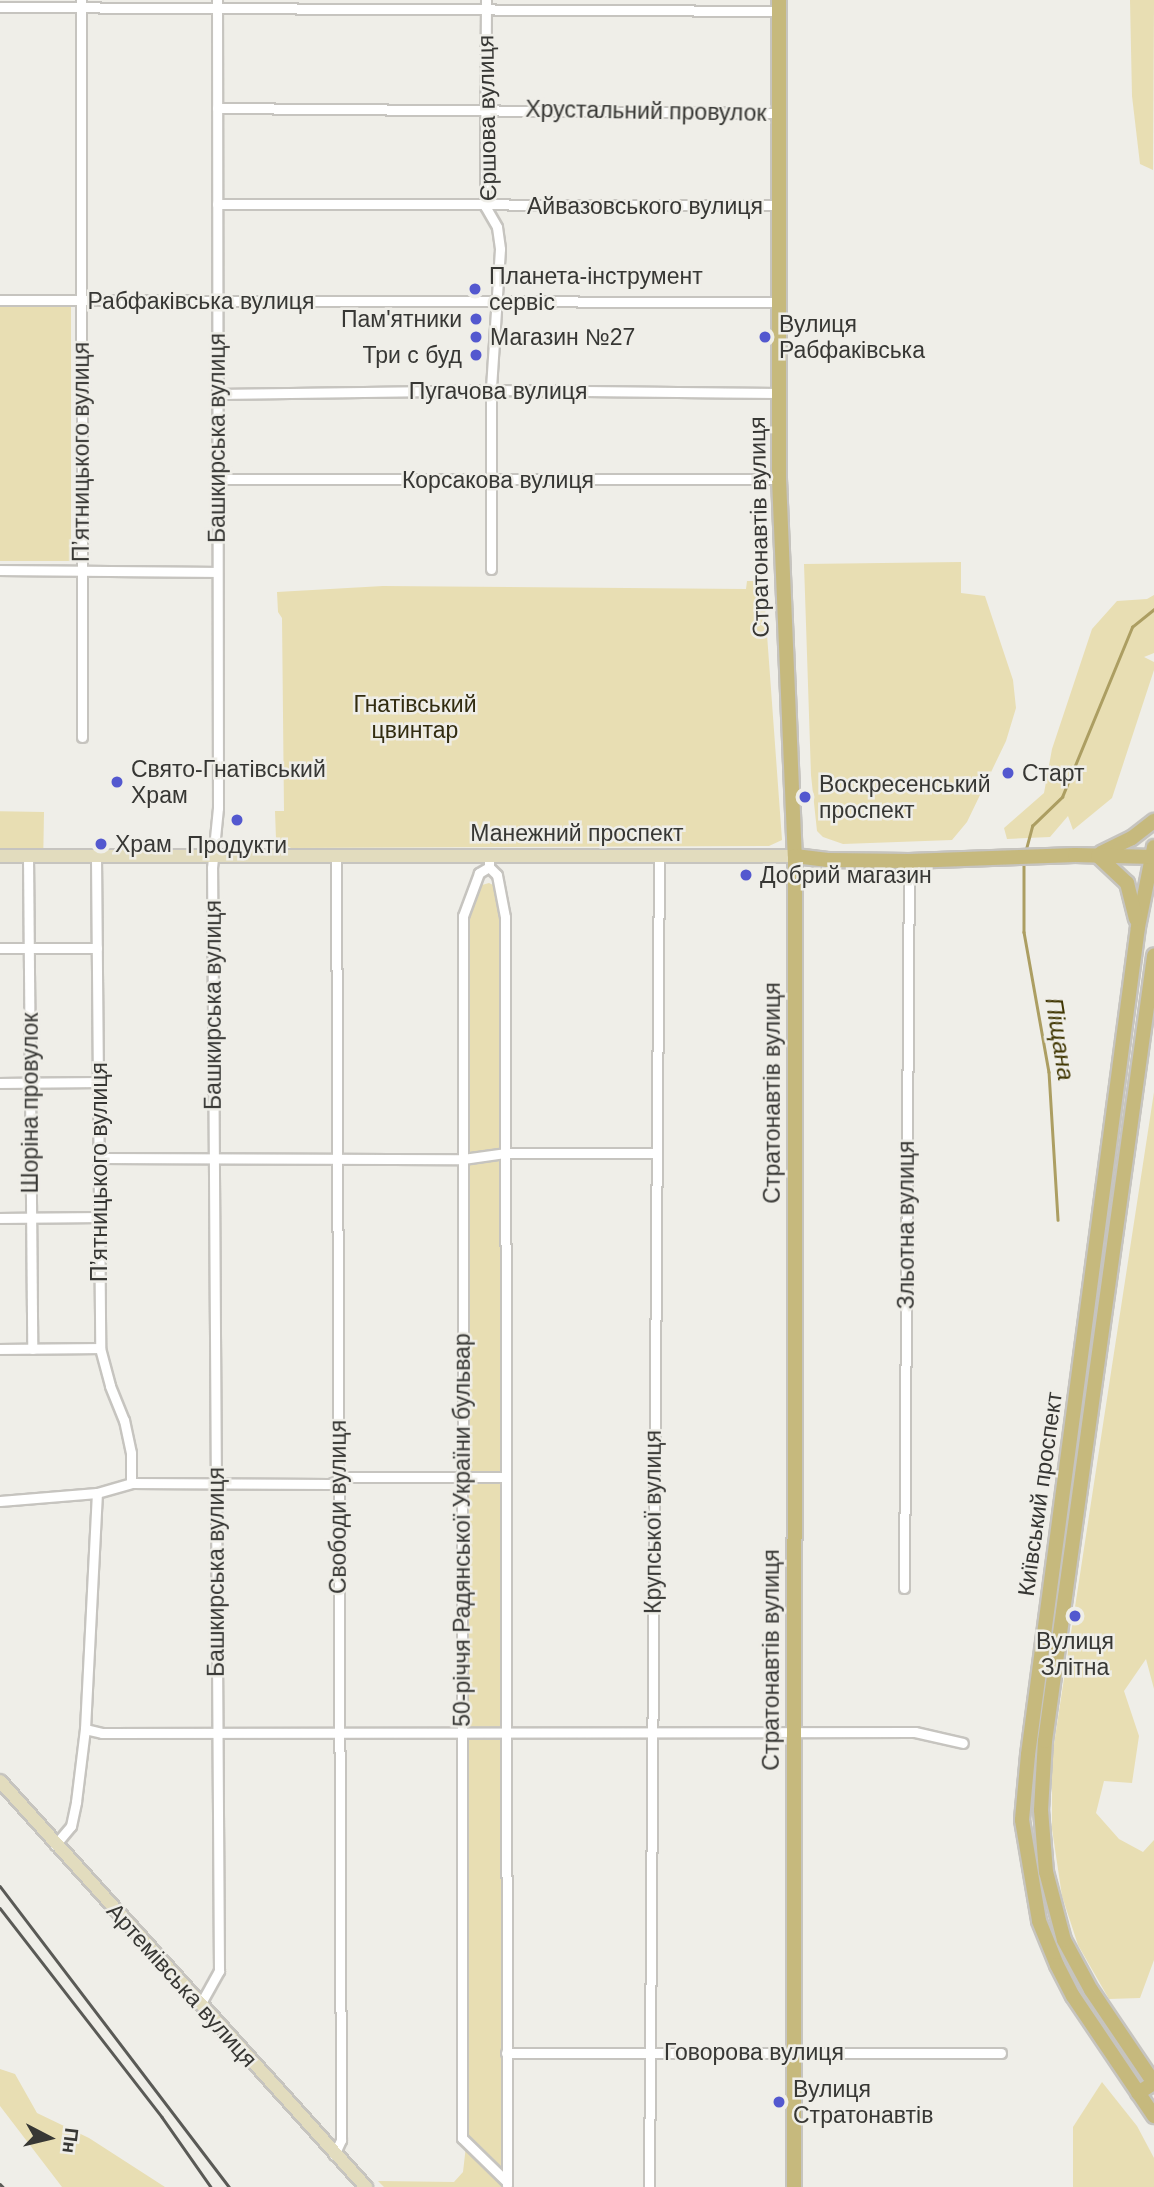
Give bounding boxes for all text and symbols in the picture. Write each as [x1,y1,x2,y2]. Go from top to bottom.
street label: Єршова вулиця [472,35,502,201]
street label: Хрустальний провулок [525,95,767,127]
street label: Айвазовського вулиця [527,192,763,220]
place label: Планета-інструмент сервіс [489,262,703,316]
marker: Планета-інструмент сервіс [467,281,483,297]
street label: Рабфаківська вулиця [88,287,314,315]
place label: Пам'ятники [341,305,462,333]
place label: Вулиця Рабфаківська [779,310,925,364]
marker: Пам'ятники [468,311,484,327]
place label: Магазин №27 [490,323,635,351]
marker: Магазин №27 [468,329,484,345]
marker: Вулиця Рабфаківська [757,329,773,345]
street label: Башкирська вулиця [203,333,231,543]
place label: Три с буд [362,341,462,369]
street label: П’ятницького вулиця [67,342,95,562]
marker: Три с буд [468,347,484,363]
street label: Пугачова вулиця [409,377,587,405]
street label: Стратонавтів вулиця [743,416,775,638]
street label: Корсакова вулиця [402,466,594,494]
park label: Гнатівський цвинтар [354,690,476,744]
place label: Свято-Гнатівський Храм [131,755,326,809]
place label: Старт [1022,759,1084,787]
marker: Старт [1000,765,1016,781]
place label: Воскресенський проспект [819,770,991,824]
marker: Свято-Гнатівський Храм [109,774,125,790]
marker: Воскресенський проспект [797,789,813,805]
marker: Продукти [229,812,245,828]
street label: Манежний проспект [470,819,684,847]
place label: Храм [115,830,172,858]
place label: Продукти [187,831,287,859]
marker: Храм [93,836,109,852]
place label: Добрий магазин [760,861,932,889]
marker: Добрий магазин [738,867,754,883]
street label: Башкирська вулиця [199,900,227,1110]
street label: Стратонавтів вулиця [758,982,786,1204]
water label: Піщана [1039,996,1081,1082]
street label: Шоріна провулок [16,1013,44,1193]
street label: П’ятницького вулиця [85,1062,113,1282]
street label: Зльотна вулиця [892,1141,920,1309]
street label: 50-річчя Радянської України бульвар [448,1333,476,1727]
street label: Київський проспект [1012,1390,1068,1598]
street label: Свободи вулиця [324,1420,352,1594]
street label: Крупської вулиця [639,1430,667,1614]
street label: Башкирська вулиця [202,1467,230,1677]
street label: Стратонавтів вулиця [757,1549,785,1771]
marker: Вулиця Злітна [1067,1608,1083,1624]
place label: Вулиця Злітна [1036,1627,1114,1681]
street label: Артемівська вулиця [101,1897,263,2073]
street label: Говорова вулиця [664,2038,844,2066]
place label: Вулиця Стратонавтів [793,2075,933,2129]
marker: Вулиця Стратонавтів [771,2094,787,2110]
north arrow [14,2103,84,2173]
text: Пн [58,2127,82,2154]

